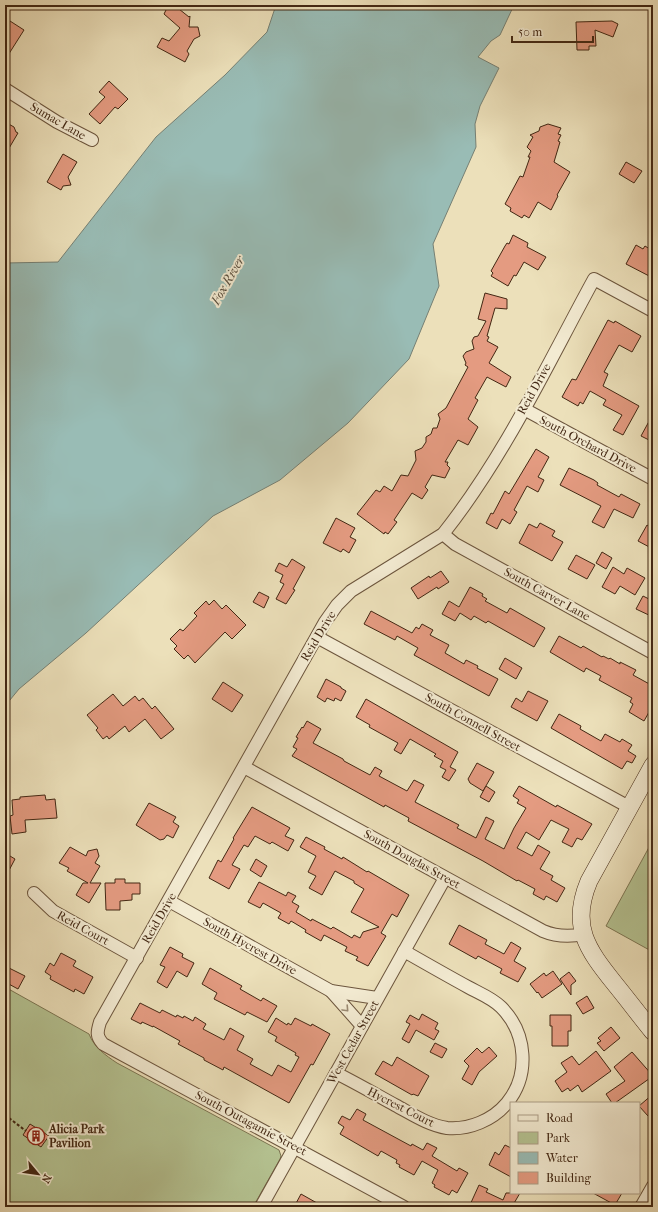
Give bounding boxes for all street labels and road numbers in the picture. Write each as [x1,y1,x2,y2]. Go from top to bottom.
street label: Sumac Lane [28,99,88,143]
street label: Reid Drive [514,361,554,417]
street label: South Orchard Drive [537,412,639,476]
street label: South Carver Lane [501,565,593,623]
street label: Reid Drive [297,608,339,664]
street label: South Connell Street [423,690,524,754]
street label: South Douglas Street [361,827,463,892]
street label: Reid Drive [139,890,179,946]
street label: Reid Court [55,908,112,948]
street label: South Hycrest Drive [201,914,299,978]
street label: West Cedar Street [324,997,382,1087]
street label: Hycrest Court [365,1084,437,1130]
street label: South Outagamie Street [193,1088,310,1159]

